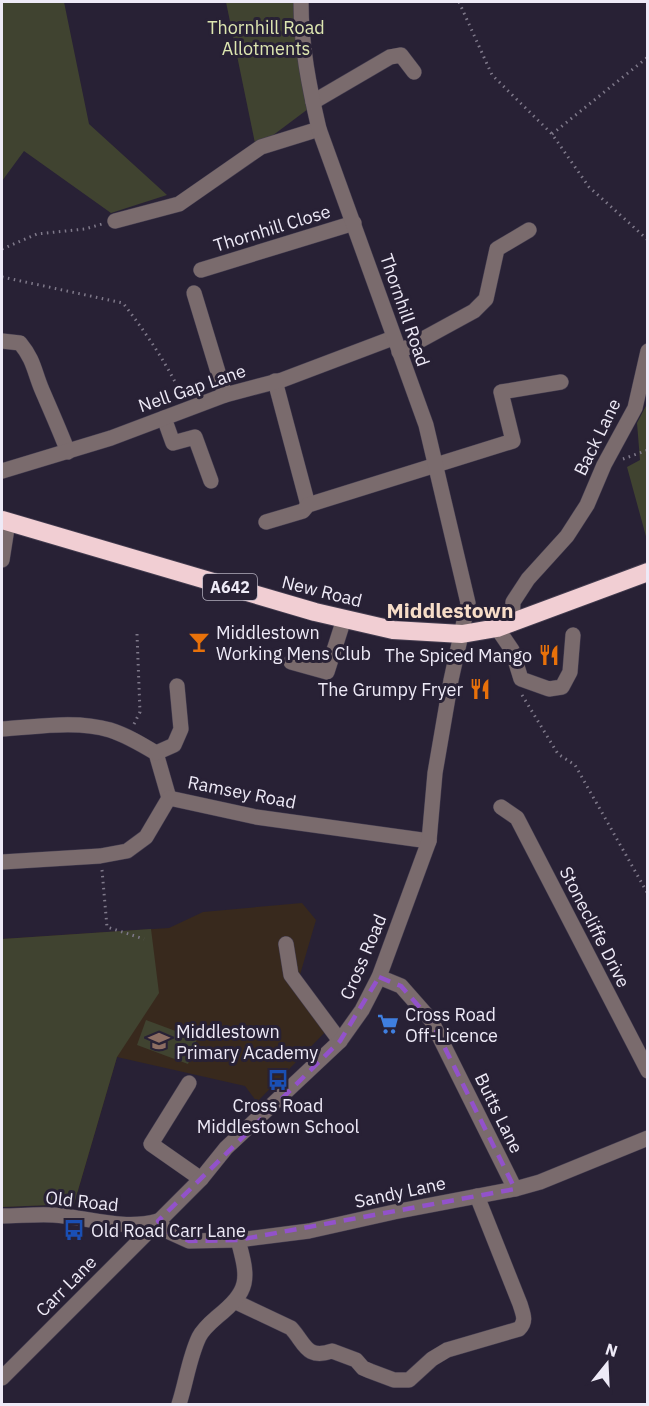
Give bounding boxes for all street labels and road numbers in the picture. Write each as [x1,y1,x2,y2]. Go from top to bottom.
street label: Thornhill Close [211,199,333,257]
street label: Thornhill Road [375,251,435,369]
street label: Nell Gap Lane [135,359,249,417]
street label: Back Lane [568,395,626,479]
street label: New Road [279,570,365,612]
road number: A642 [203,574,257,600]
street label: Ramsey Road [186,770,298,814]
street label: Stonecliffe Drive [555,863,635,992]
street label: Cross Road [335,911,391,1003]
street label: Butts Lane [470,1069,528,1157]
street label: Sandy Lane [352,1171,448,1213]
street label: Old Road [44,1186,120,1216]
street label: Carr Lane [31,1251,101,1321]

